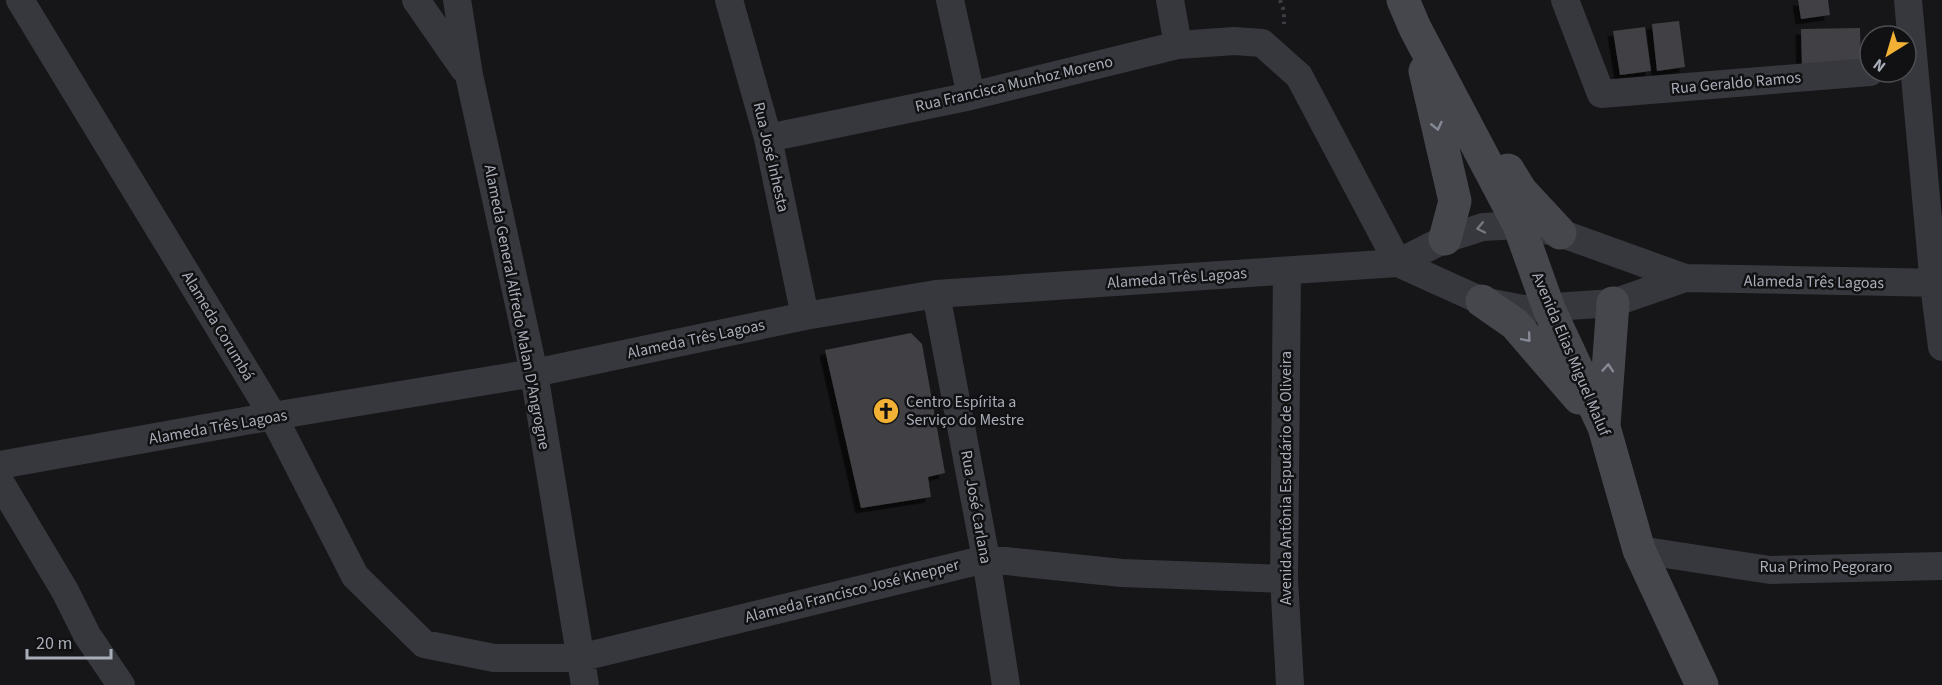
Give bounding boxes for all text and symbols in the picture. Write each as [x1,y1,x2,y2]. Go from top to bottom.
north arrow [1858,24,1918,84]
street label: Rua Francisca Munhoz Moreno [913,51,1115,117]
text: N [1869,53,1890,77]
street label: Rua Geraldo Ramos [1670,66,1802,100]
street label: Rua José Inhesta [748,100,794,214]
one-way arrow [1430,121,1443,131]
street label: Alameda General Alfredo Malan D'Angrogne [479,163,555,451]
one-way arrow [1477,221,1487,234]
street label: Alameda Três Lagoas [1106,262,1248,294]
street label: Alameda Corumbá [177,267,259,385]
street label: Avenida Elias Miguel Maluf [1527,269,1616,440]
street label: Alameda Três Lagoas [1744,270,1885,294]
street label: Alameda Três Lagoas [625,314,767,364]
one-way arrow [1519,331,1530,342]
street label: Avenida Antônia Espudário de Oliveira [1275,351,1297,605]
one-way arrow [1601,364,1614,373]
place label: Centro Espírita a Serviço do Mestre [906,391,1024,431]
church icon: Centro Espírita a Serviço do Mestre [871,396,901,426]
street label: Alameda Três Lagoas [147,404,289,450]
street label: Rua José Carlana [955,448,997,566]
street label: Alameda Francisco José Knepper [743,554,962,628]
street label: Rua Primo Pegoraro [1759,556,1893,578]
scale bar [27,622,111,660]
text: 20 m [36,631,72,656]

